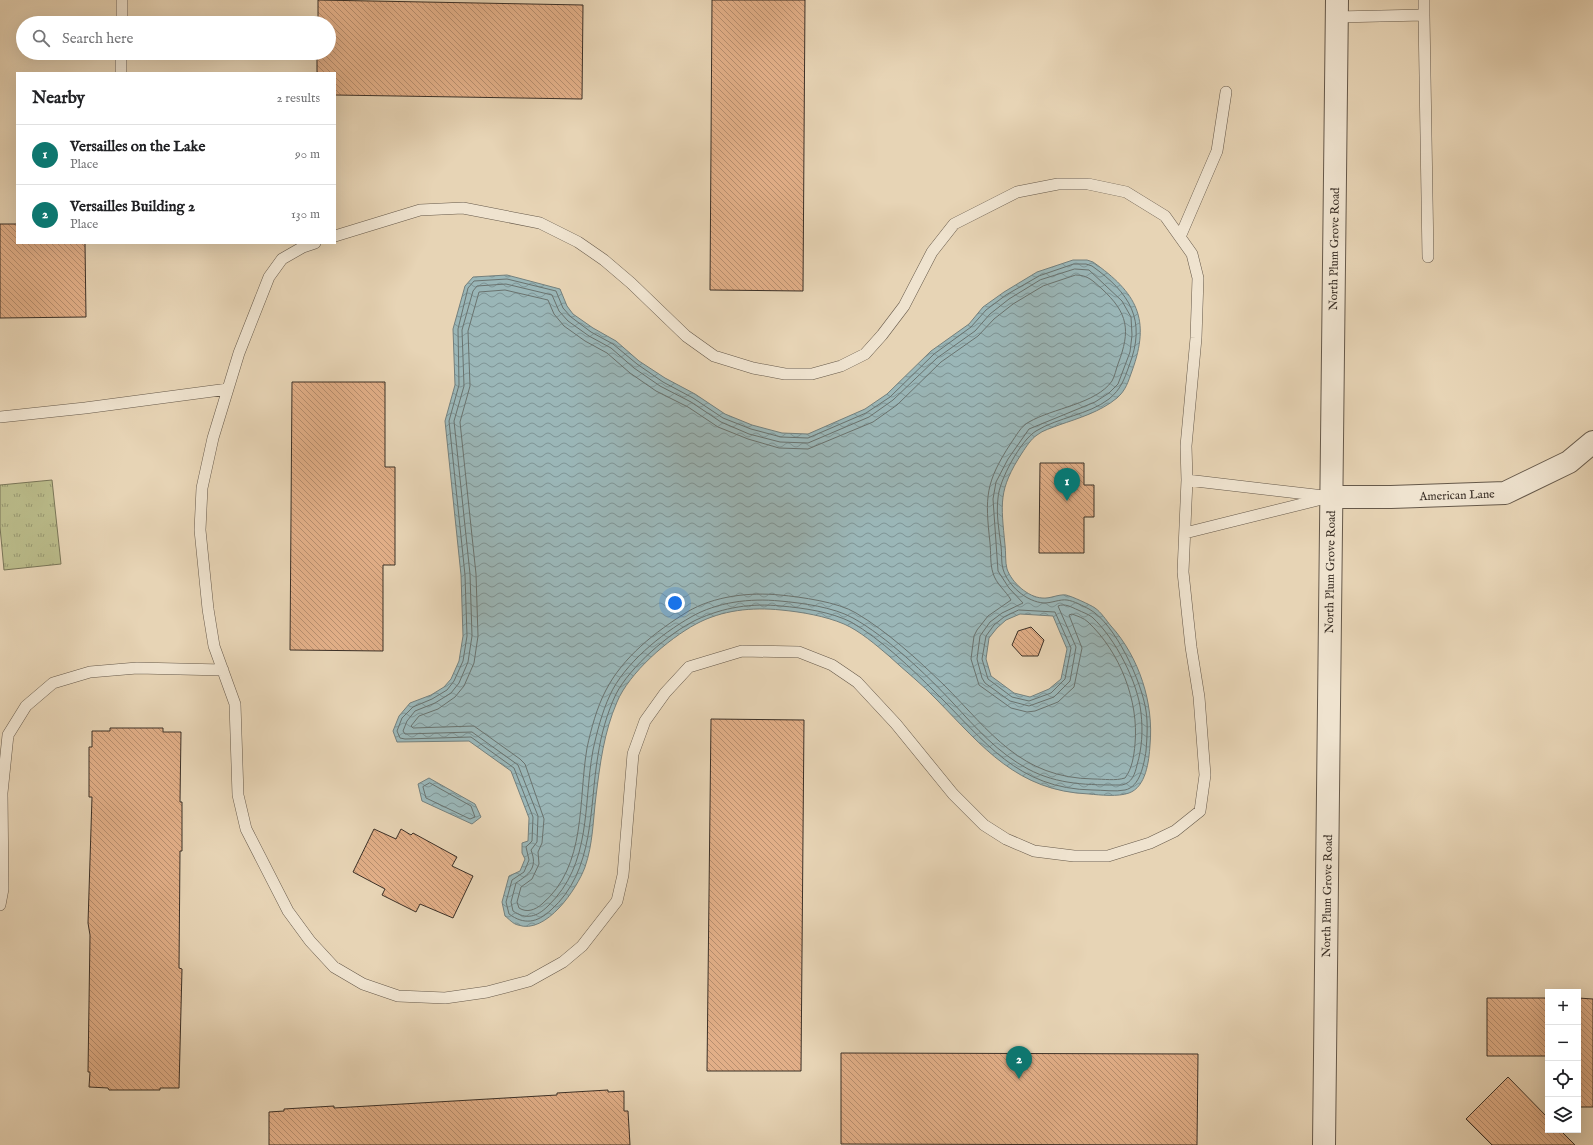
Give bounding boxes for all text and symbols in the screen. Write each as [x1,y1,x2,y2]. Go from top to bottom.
search box [16,16,336,60]
icon: search [30,27,52,49]
text: Search here [62,29,133,48]
text: Nearby [32,88,85,109]
text: 2 results [276,90,320,107]
text: Versailles on the Lake [70,137,205,156]
text: 1 [43,146,47,163]
text: 90 m [295,146,320,163]
text: Place [70,156,98,173]
street label: North Plum Grove Road [1326,187,1343,311]
text: Versailles Building 2 [70,197,195,216]
text: 2 [42,206,48,223]
text: 130 m [291,206,320,223]
text: Place [70,216,98,233]
pin: 1 [1054,468,1080,501]
street label: American Lane [1418,487,1495,504]
street label: North Plum Grove Road [1322,510,1339,634]
your location [665,593,685,613]
street label: North Plum Grove Road [1319,834,1336,958]
map controls [1545,989,1581,1133]
button: + [1545,989,1581,1025]
button: − [1545,1025,1581,1061]
pin: 2 [1006,1046,1032,1079]
button: locate [1545,1061,1581,1097]
button: layers [1545,1097,1581,1133]

